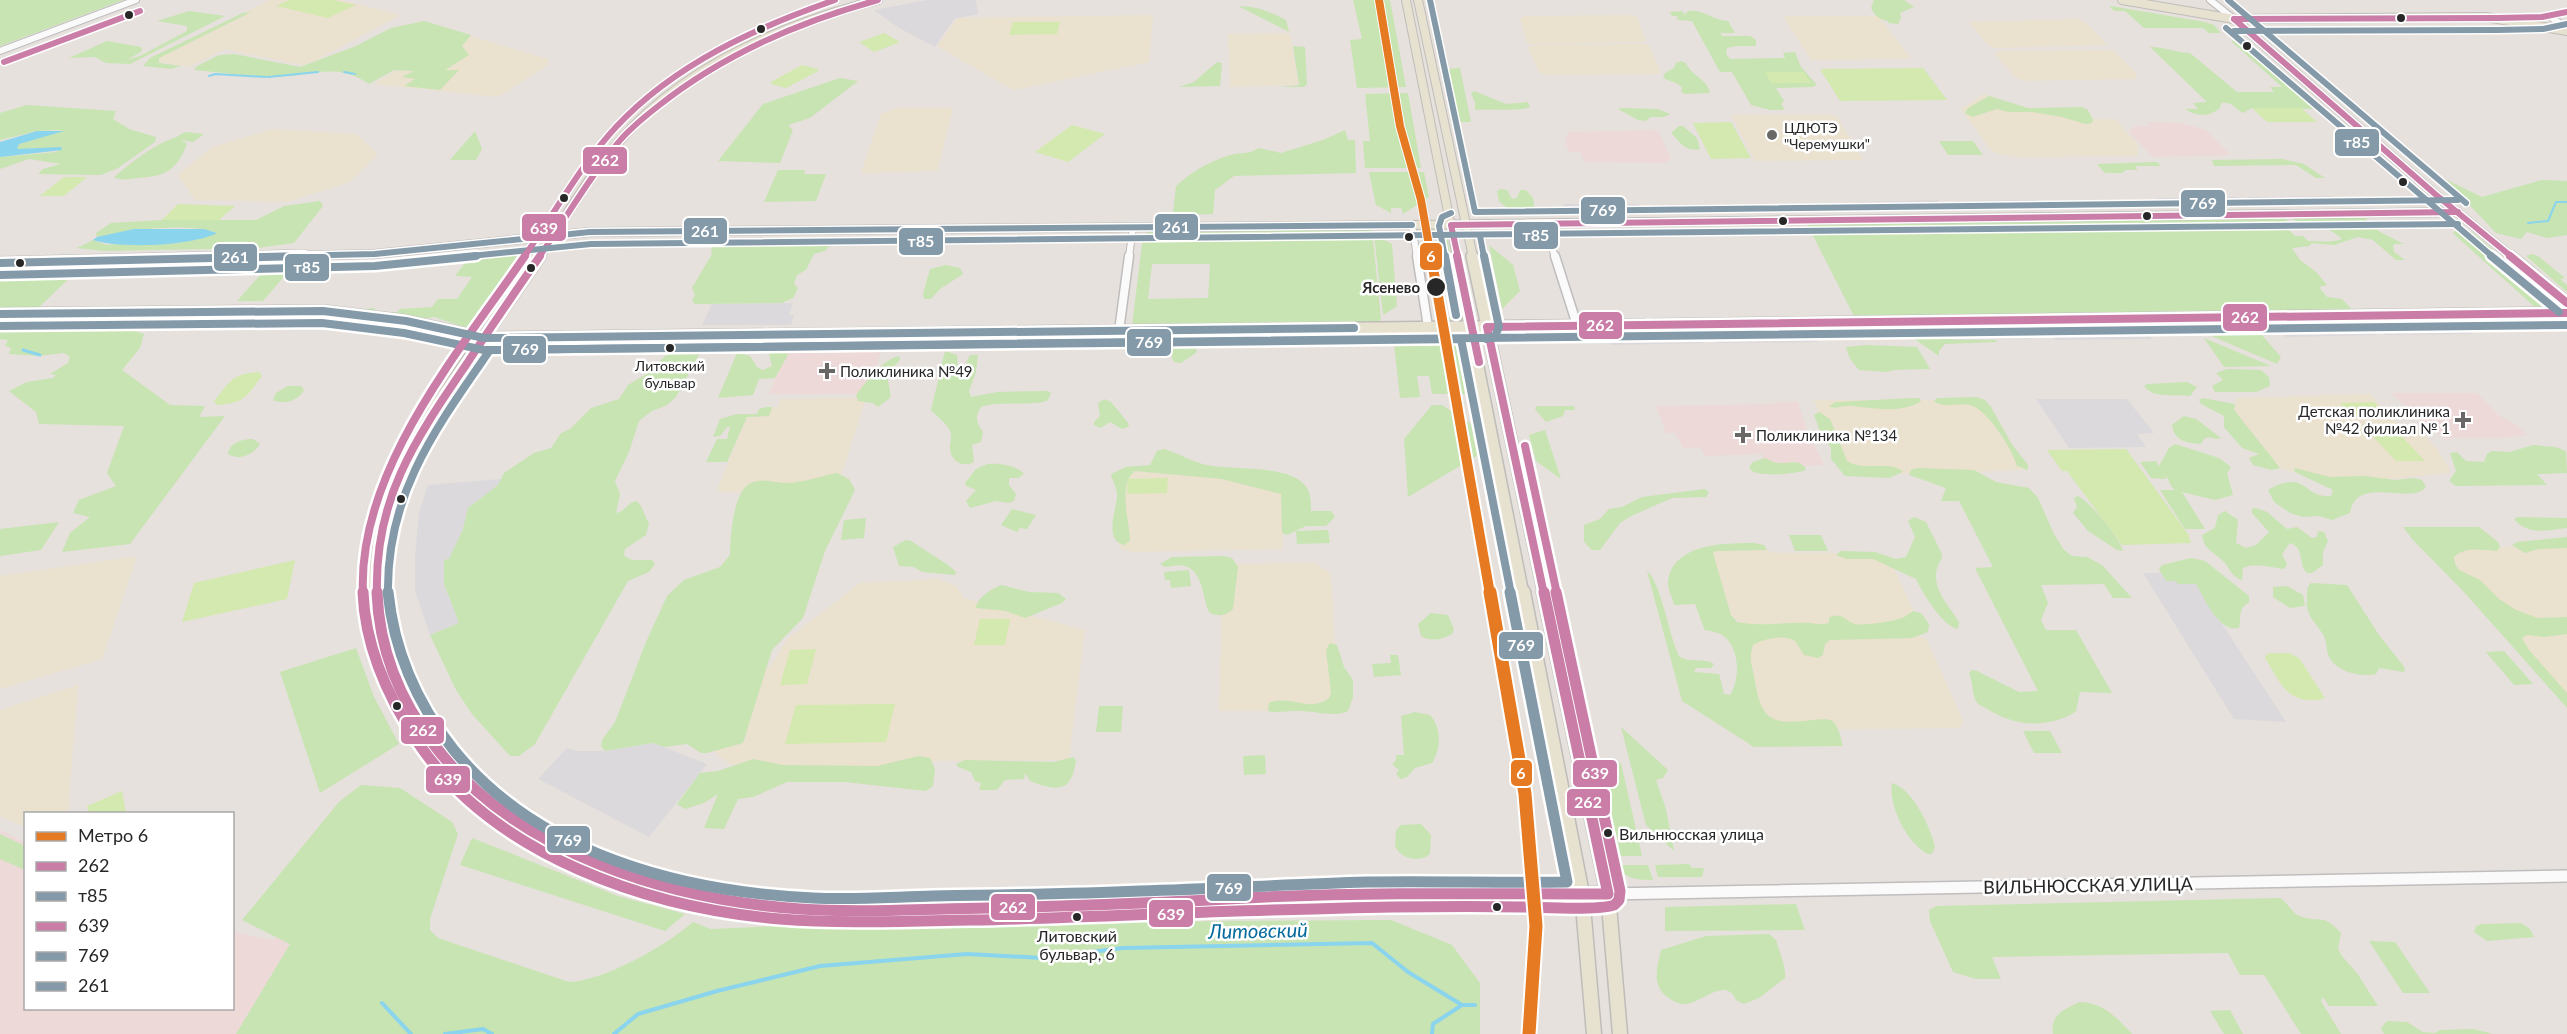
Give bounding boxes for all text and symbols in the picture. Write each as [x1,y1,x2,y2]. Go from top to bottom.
unlabelled marker [123,9,135,21]
unlabelled marker [2395,12,2407,24]
unlabelled marker [755,23,767,35]
unlabelled marker [2241,40,2253,52]
place label: ЦДЮТЭ "Черемушки" [1784,119,1870,152]
marker: ЦДЮТЭ "Черемушки" [1765,128,1779,142]
line badge: т85 [2334,128,2380,157]
text: т85 [2344,132,2370,151]
line badge: 262 [582,146,628,175]
text: 262 [591,150,619,169]
unlabelled marker [2397,176,2409,188]
line badge: 769 [2180,189,2226,218]
unlabelled marker [558,192,570,204]
text: 769 [2189,193,2217,212]
line badge: 769 [1580,196,1626,225]
text: 769 [1589,200,1617,219]
unlabelled marker [2141,210,2153,222]
line badge: 639 [521,213,567,242]
line badge: 261 [1154,213,1199,241]
unlabelled marker [1777,215,1789,227]
line badge: 261 [683,217,728,245]
text: 261 [1162,217,1190,236]
text: 639 [530,218,558,237]
text: 261 [691,221,719,240]
line badge: т85 [1513,221,1559,250]
text: т85 [1523,225,1549,244]
line badge: т85 [898,227,944,256]
text: т85 [908,231,934,250]
unlabelled marker [1403,231,1415,243]
line badge: 6 [1419,242,1443,271]
line badge: 261 [213,243,258,272]
text: 6 [1426,246,1436,265]
text: 261 [221,247,249,266]
line badge: т85 [284,253,330,282]
unlabelled marker [14,257,26,269]
text: т85 [294,257,320,276]
unlabelled marker [525,262,537,274]
marker: Ясенево [1425,276,1447,298]
place label: Ясенево [1361,278,1420,296]
line badge: 262 [2222,303,2268,332]
text: 262 [2231,307,2259,326]
line badge: 262 [1578,311,1623,340]
text: 262 [1586,315,1614,334]
line badge: 769 [1126,328,1172,357]
text: 769 [1135,332,1163,351]
line badge: 769 [502,335,547,364]
text: 769 [511,339,539,358]
marker: Литовский бульвар [664,342,676,354]
place label: Литовский бульвар [634,357,705,391]
marker: Поликлиника №49 [818,362,836,380]
place label: Поликлиника №49 [840,362,973,380]
place label: Детская поликлиника №42 филиал № 1 [2298,402,2450,437]
marker: Детская поликлиника №42 филиал № 1 [2454,411,2472,429]
marker: Поликлиника №134 [1734,426,1752,444]
place label: Поликлиника №134 [1756,426,1898,444]
unlabelled marker [395,493,407,505]
line badge: 769 [1498,631,1544,660]
text: 769 [1507,635,1535,654]
unlabelled marker [391,700,403,712]
line badge: 262 [400,716,445,745]
text: 262 [409,720,437,739]
line badge: 6 [1510,759,1533,787]
line badge: 639 [1572,759,1618,788]
text: 6 [1516,763,1526,782]
text: 639 [1581,763,1609,782]
line badge: 639 [425,765,471,794]
text: 639 [434,769,462,788]
line badge: 262 [1566,788,1611,817]
text: 262 [1574,792,1602,811]
legend [24,812,234,1010]
text: Метро 6 [78,824,148,846]
place label: Вильнюсская улица [1619,824,1764,843]
line badge: 769 [546,825,591,854]
marker: Вильнюсская улица [1602,827,1614,839]
text: 769 [554,830,582,849]
text: 262 [78,854,109,876]
street label: ВИЛЬНЮССКАЯ УЛИЦА [1983,872,2194,898]
line badge: 769 [1206,873,1252,902]
text: 769 [1215,878,1243,897]
text: т85 [78,884,108,906]
line badge: 262 [990,893,1036,921]
text: 262 [999,897,1027,916]
line badge: 639 [1148,899,1194,928]
unlabelled marker [1491,901,1503,913]
text: 639 [1157,904,1185,923]
marker: Литовский бульвар, 6 [1071,911,1083,923]
text: 639 [78,914,109,936]
water label: Литовский [1207,917,1308,943]
place label: Литовский бульвар, 6 [1036,926,1117,963]
text: 769 [78,944,109,966]
text: 261 [78,974,109,996]

